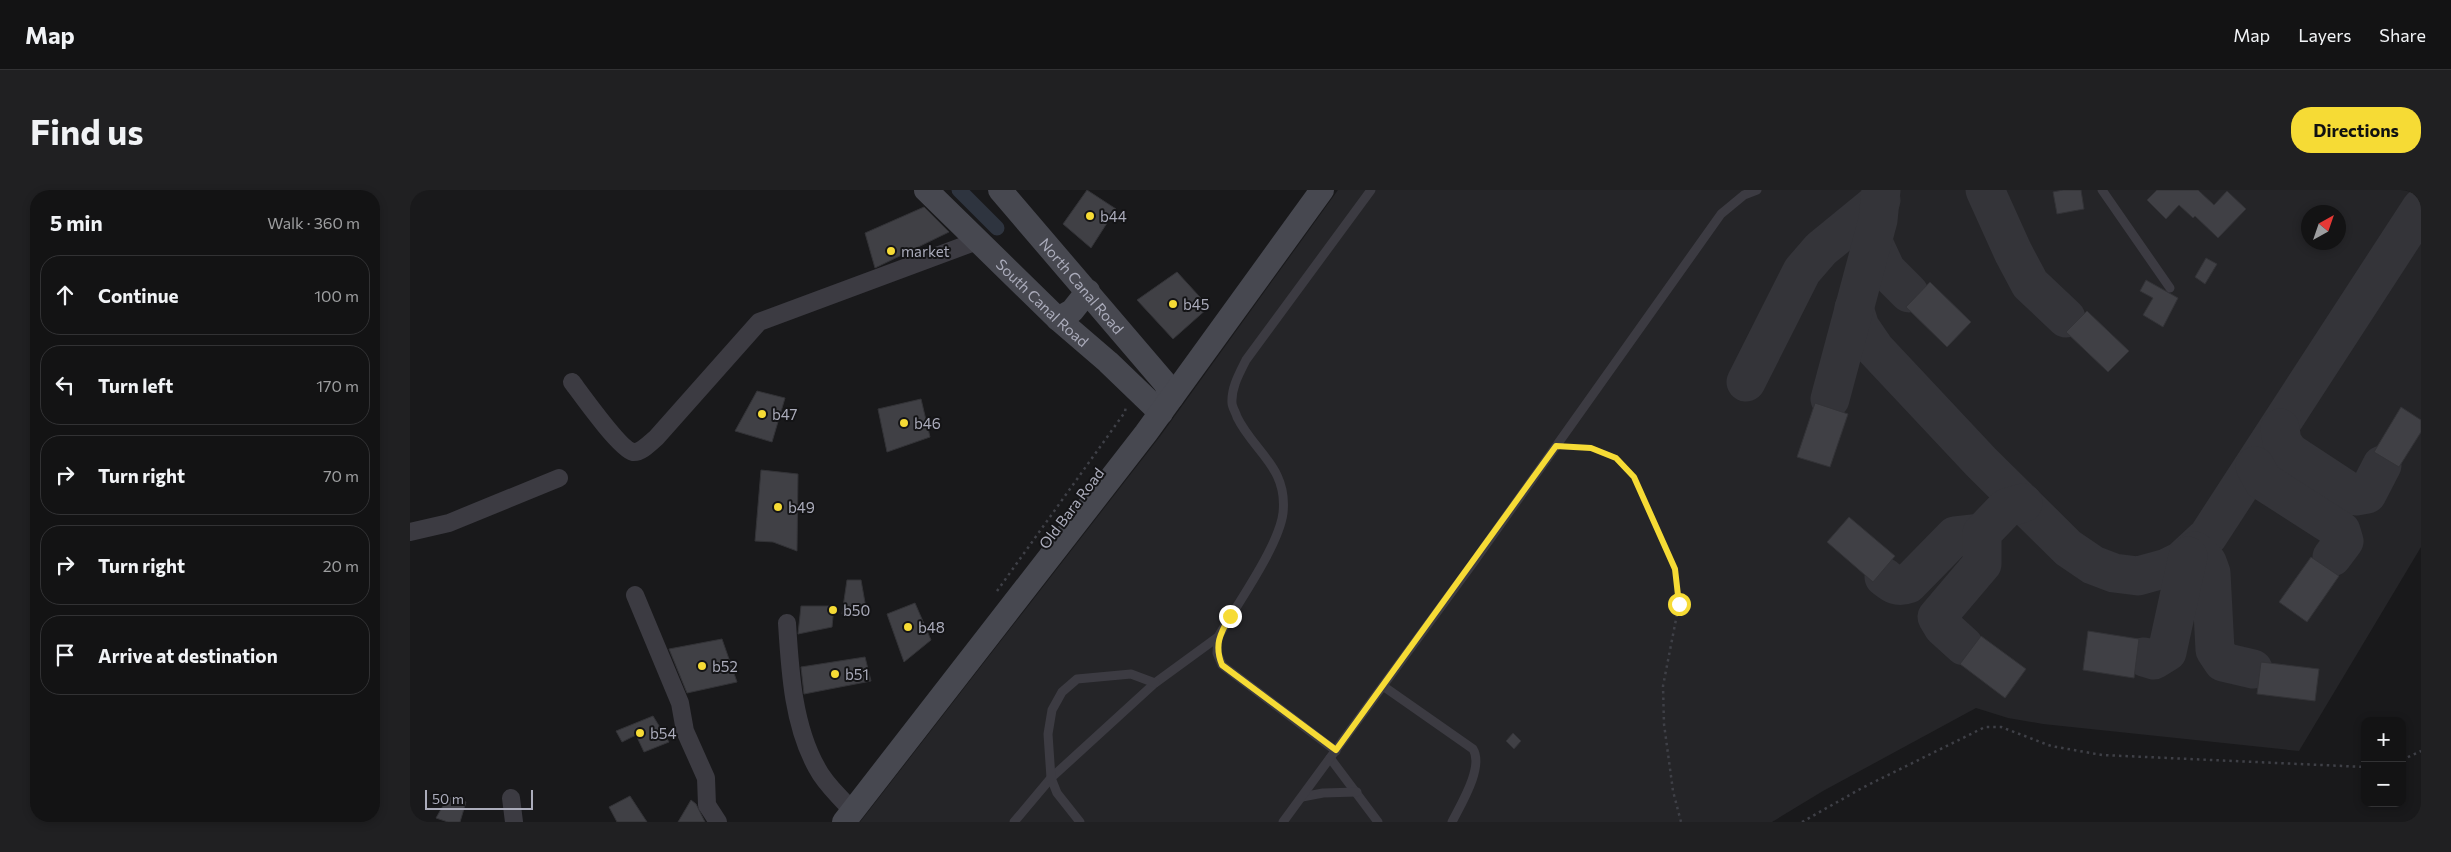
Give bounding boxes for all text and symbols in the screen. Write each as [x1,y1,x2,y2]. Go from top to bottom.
text: Map [25,20,75,49]
text: Map [2233,24,2270,46]
text: Layers [2298,24,2351,46]
text: Share [2379,24,2426,46]
button: Directions [2291,107,2421,153]
text: Find us [30,109,144,152]
north arrow [2301,205,2346,250]
place label: b44 [1100,207,1127,225]
text: 5 min [50,210,103,235]
marker: b44 [1084,210,1096,222]
text: Walk · 360 m [267,213,360,232]
street label: North Canal Road [1036,234,1128,337]
place label: market [901,242,950,260]
marker: market [885,245,897,257]
street label: South Canal Road [993,255,1092,350]
icon: ahead [51,281,79,309]
text: Continue [98,284,178,307]
text: 100 m [314,286,359,305]
place label: b45 [1183,295,1210,313]
marker: b45 [1167,298,1179,310]
icon: left [51,371,79,399]
text: Turn left [98,374,173,397]
text: 170 m [316,376,359,395]
place label: b47 [772,405,798,423]
marker: b47 [756,408,768,420]
place label: b46 [914,414,941,432]
marker: b46 [898,417,910,429]
icon: right [51,461,79,489]
text: Turn right [98,464,185,487]
street label: Old Bara Road [1035,464,1107,552]
text: 70 m [323,466,359,485]
place label: b49 [788,498,815,516]
marker: b49 [772,501,784,513]
icon: right [51,551,79,579]
text: Turn right [98,554,185,577]
text: 20 m [323,556,359,575]
route start [1668,593,1691,616]
place label: b50 [843,601,870,619]
marker: b50 [827,604,839,616]
route end [1219,605,1242,628]
place label: b48 [918,618,945,636]
marker: b48 [902,621,914,633]
icon: arrive [51,641,79,669]
text: Arrive at destination [98,644,278,667]
place label: b52 [712,657,738,675]
marker: b52 [696,660,708,672]
place label: b51 [845,665,869,683]
marker: b51 [829,668,841,680]
map controls [2361,717,2406,807]
button: + [2361,717,2406,762]
place label: b54 [650,724,677,742]
marker: b54 [634,727,646,739]
button: − [2361,762,2406,807]
scale bar [425,787,532,810]
text: 50 m [432,790,464,807]

